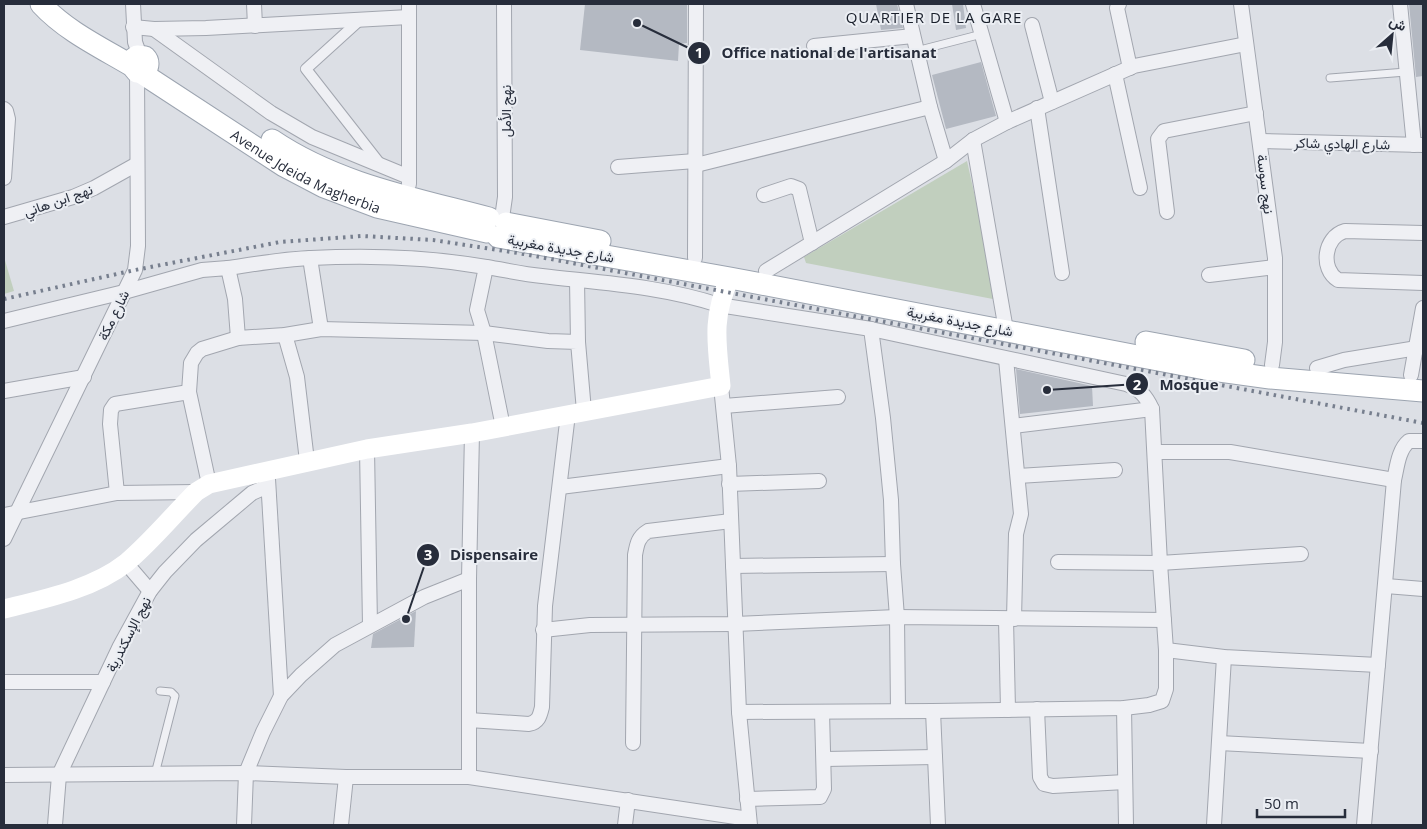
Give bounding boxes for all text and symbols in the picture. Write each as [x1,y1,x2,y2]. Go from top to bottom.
district label: QUARTIER DE LA GARE [846,7,1022,27]
north arrow [1367,10,1417,60]
text: ش [1386,11,1410,35]
callout: Office national de l'artisanat [687,38,947,68]
text: 1 [695,42,703,62]
text: Office national de l'artisanat [721,42,937,62]
street label: نهج الأمل [496,85,517,137]
street label: Avenue Jdeida Magherbia [228,125,383,217]
street label: شارع الهادي شاكر [1293,133,1390,156]
street label: نهج سوسة [1251,153,1279,215]
street label: نهج ابن هاني [21,179,96,224]
street label: شارع جديدة مغربية [506,229,616,269]
street label: شارع مكة [93,287,135,344]
street label: شارع جديدة مغربية [905,301,1015,343]
callout: Mosque [1125,369,1229,399]
text: 2 [1133,374,1142,394]
text: Mosque [1159,374,1219,394]
callout: Dispensaire [415,540,548,570]
text: 3 [424,544,432,564]
text: Dispensaire [450,544,538,564]
street label: نهج الإسكندرية [101,593,157,676]
scale bar [1257,786,1344,818]
text: 50 m [1264,793,1299,813]

